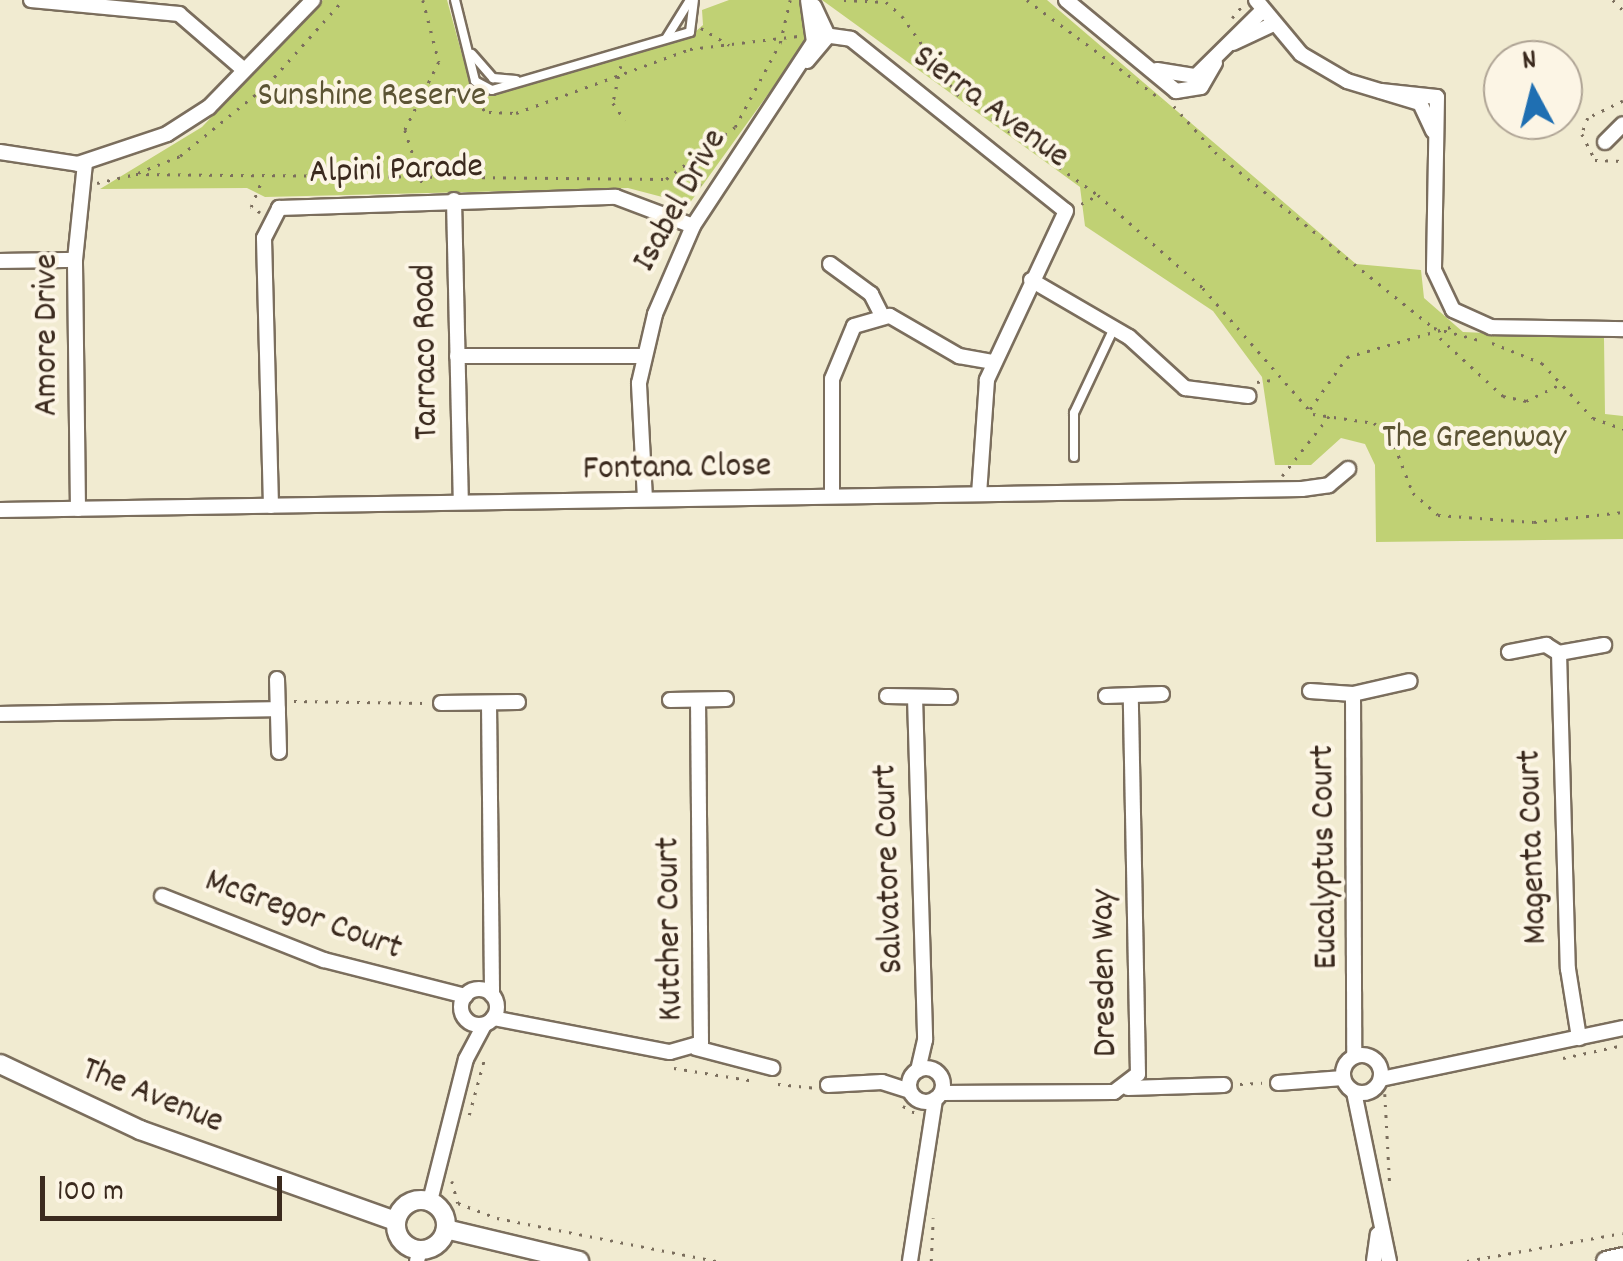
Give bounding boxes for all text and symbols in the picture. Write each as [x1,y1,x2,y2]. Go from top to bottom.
street label: Sierra Avenue [903,37,1077,179]
north arrow [1483,40,1583,140]
text: N [1520,42,1539,83]
park label: Sunshine Reserve [257,76,487,118]
street label: Isabel Drive [625,122,737,280]
street label: Alpini Parade [308,147,484,195]
street label: Amore Drive [27,254,69,416]
street label: Tarraco Road [404,264,450,440]
park label: The Greenway [1382,418,1566,460]
street label: Fontana Close [582,446,772,492]
street label: Eucalyptus Court [1303,744,1349,970]
street label: Magenta Court [1510,749,1558,945]
street label: Salvatore Court [865,763,915,975]
street label: Kutcher Court [648,836,694,1022]
street label: McGregor Court [199,861,407,971]
street label: Dresden Way [1084,889,1128,1057]
street label: The Avenue [75,1050,229,1144]
scale bar [45,1156,288,1218]
text: 100 m [57,1172,124,1215]

